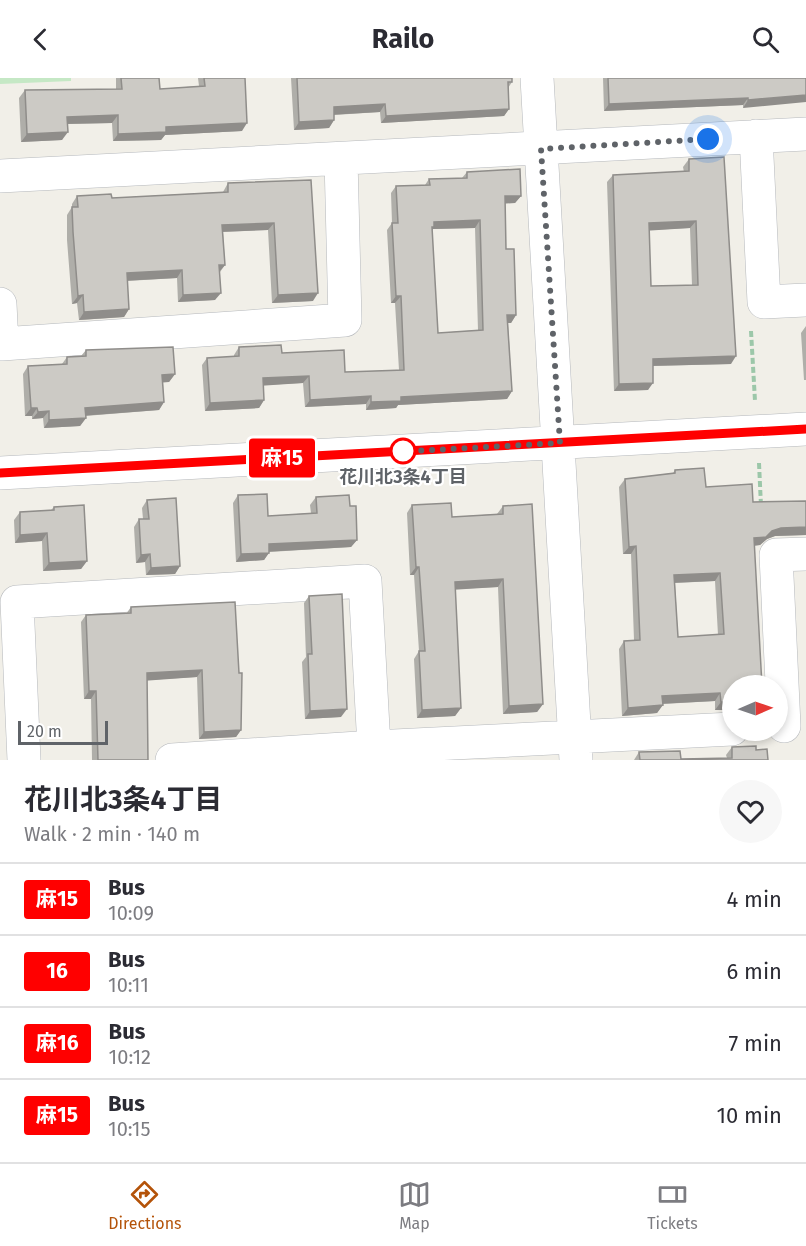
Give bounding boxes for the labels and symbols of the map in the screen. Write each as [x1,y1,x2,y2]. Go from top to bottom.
your location [693,124,723,154]
line badge: 麻15 [248,438,316,478]
marker: 花川北3条4丁目 [390,438,416,464]
place label: 花川北3条4丁目 [339,466,467,488]
north arrow [722,675,788,741]
scale bar [18,718,108,746]

